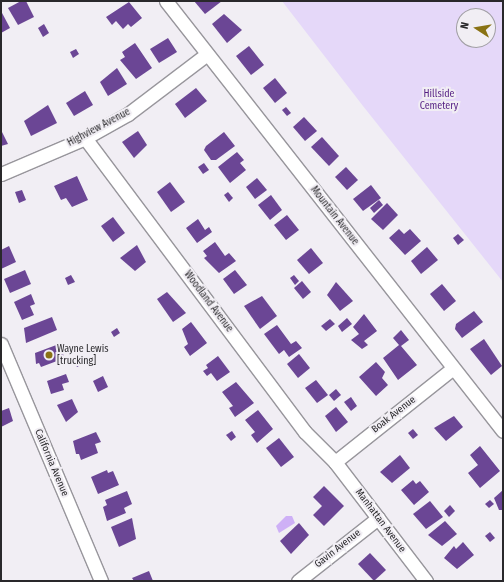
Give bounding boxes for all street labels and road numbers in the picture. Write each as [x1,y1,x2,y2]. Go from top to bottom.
street label: Highview Avenue [66,106,132,150]
street label: Mountain Avenue [307,184,361,248]
street label: Woodland Avenue [181,269,235,335]
street label: Boak Avenue [370,394,418,436]
street label: California Avenue [31,428,71,498]
street label: Manhattan Avenue [352,487,408,555]
street label: Gavin Avenue [313,527,363,571]

